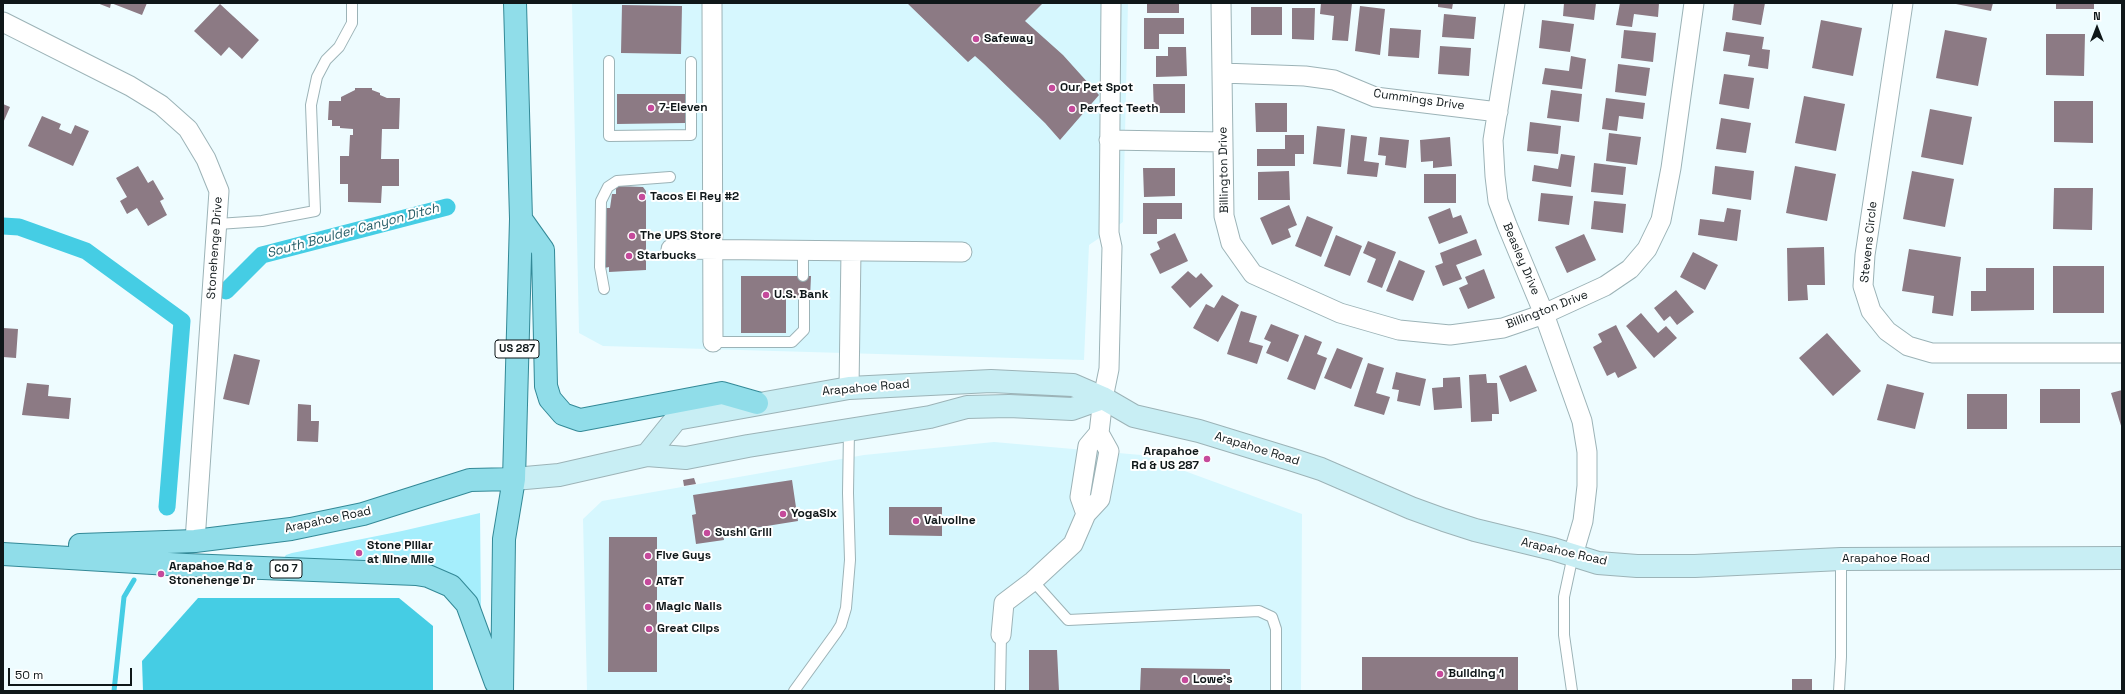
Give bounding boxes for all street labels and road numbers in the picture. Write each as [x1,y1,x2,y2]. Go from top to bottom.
street label: Cummings Drive [1373,86,1465,114]
street label: Billington Drive [1216,127,1232,213]
street label: Stonehenge Drive [204,196,226,300]
street label: Stevens Circle [1858,201,1880,283]
street label: Beasley Drive [1499,221,1543,297]
street label: Billington Drive [1504,288,1590,332]
road number: US 287 [495,340,539,358]
street label: Arapahoe Road [822,377,910,399]
street label: Arapahoe Road [1213,429,1301,469]
street label: Arapahoe Road [284,504,372,536]
street label: Arapahoe Road [1520,535,1608,569]
street label: Arapahoe Road [1842,552,1930,566]
road number: CO 7 [270,560,302,578]

